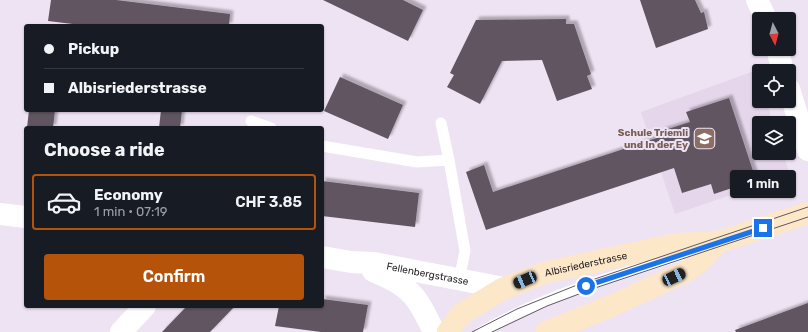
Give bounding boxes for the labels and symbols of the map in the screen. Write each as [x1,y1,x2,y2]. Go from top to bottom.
north arrow [752,12,796,56]
school or university icon: Schule Triemli und In der Ey [691,125,717,151]
place label: Schule Triemli und In der Ey [618,127,688,151]
callout: 1 min [730,170,796,198]
route end [754,219,772,237]
street label: Albisriederstrasse [544,250,629,279]
street label: Fellenbergstrasse [385,261,470,288]
car [661,266,687,288]
car [512,270,538,290]
route start [577,277,595,295]

